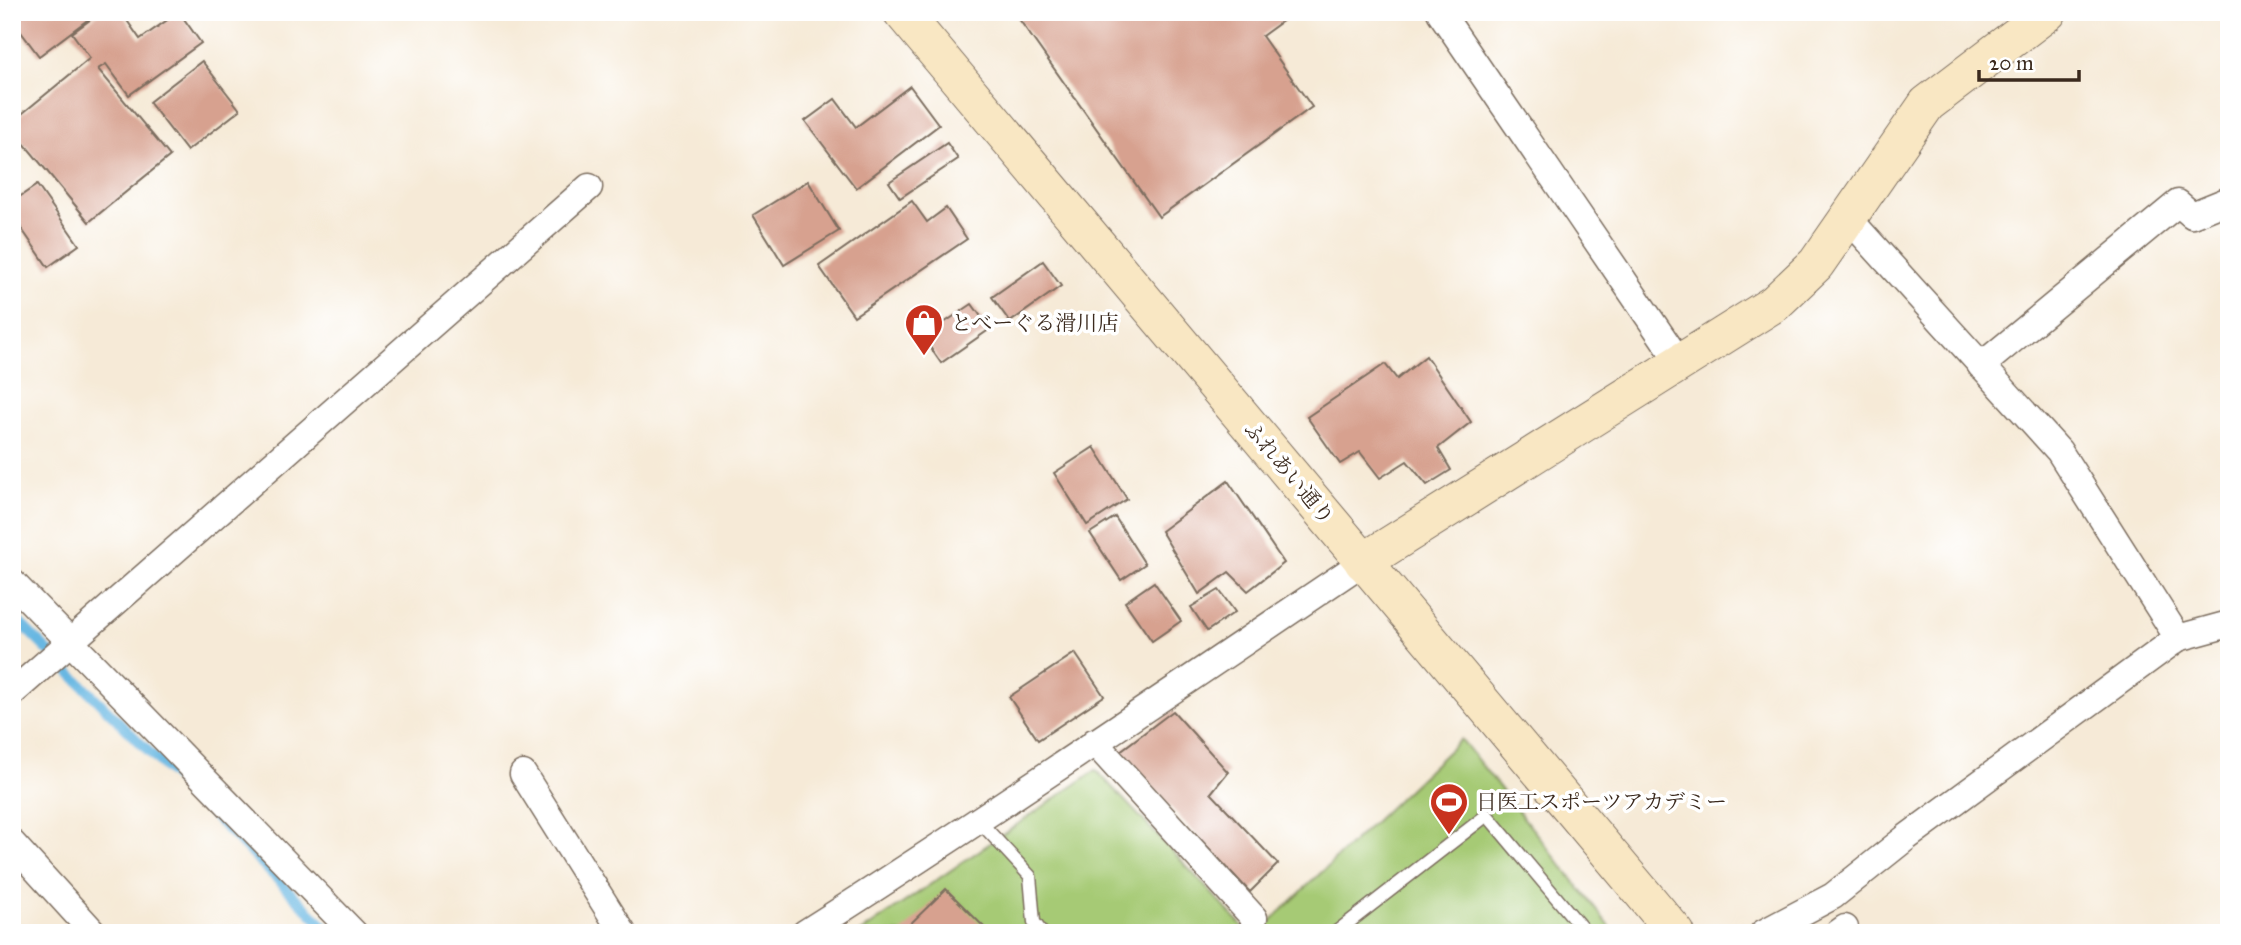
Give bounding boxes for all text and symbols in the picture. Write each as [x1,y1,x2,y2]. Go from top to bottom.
scale bar [1979,38,2078,82]
text: 20 m [1989,50,2034,76]
shop icon: とべーぐる滑川店 [903,302,945,357]
place label: とべーぐる滑川店 [951,310,1118,336]
street label: ふれあい通り [1239,416,1339,530]
sports icon: 日医工スポーツアカデミー [1428,781,1470,836]
place label: 日医工スポーツアカデミー [1476,789,1727,815]

